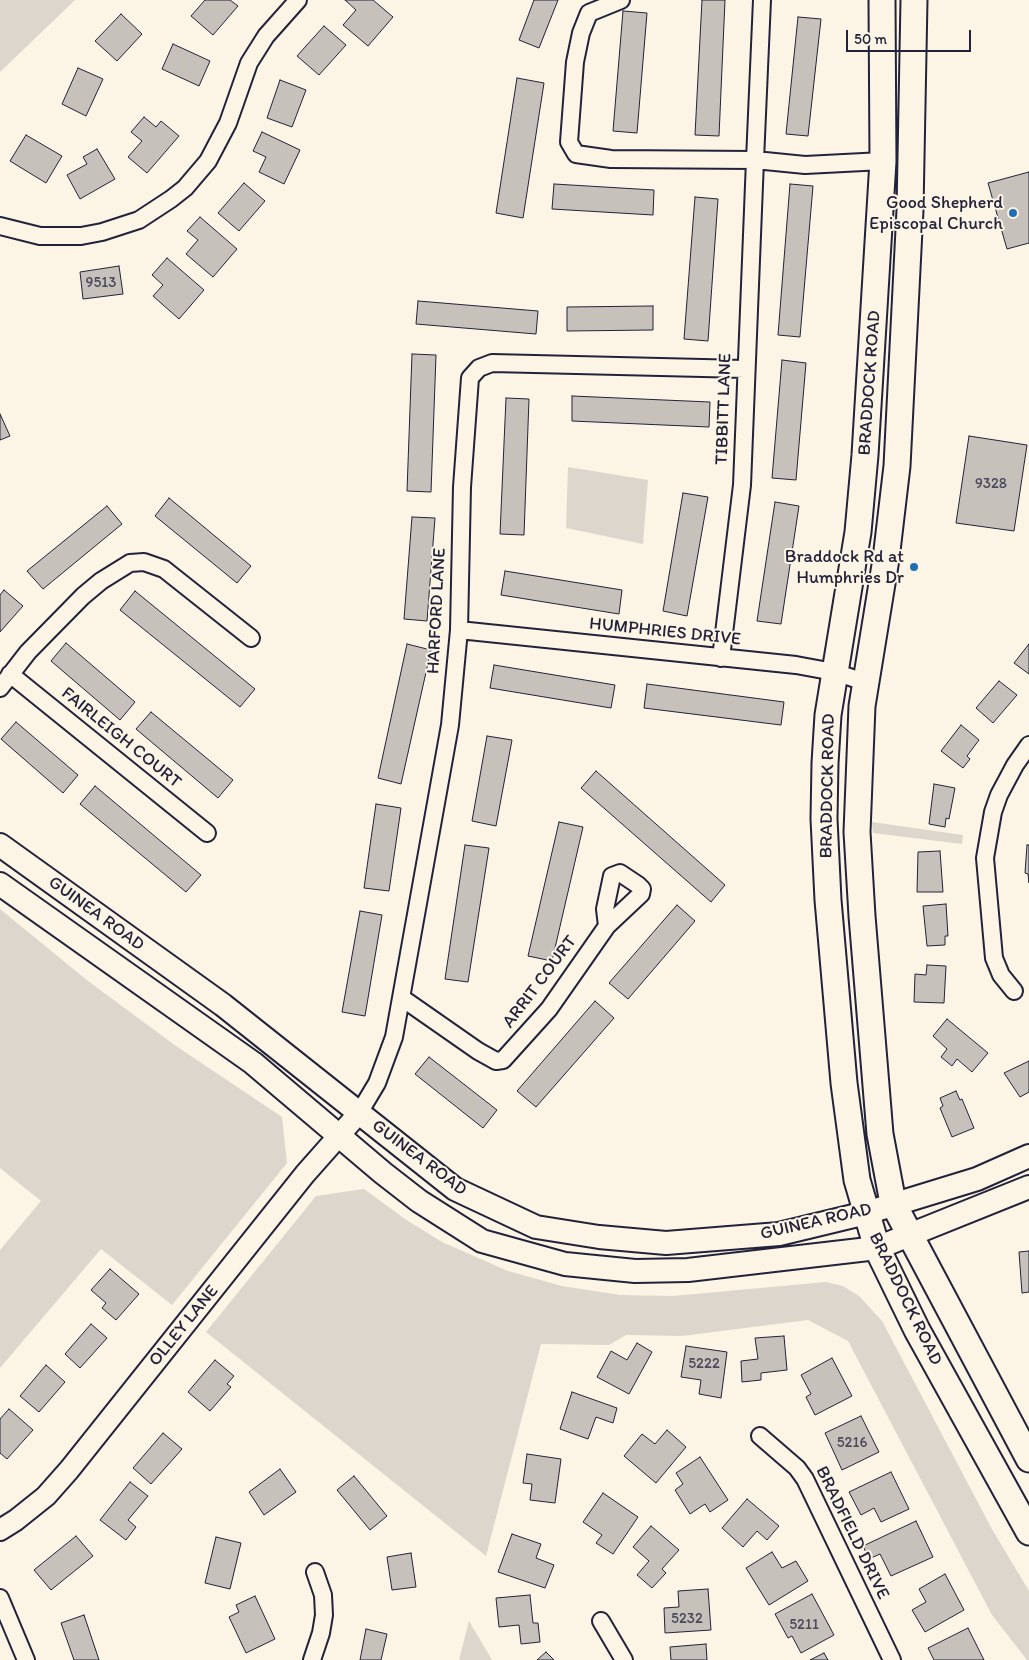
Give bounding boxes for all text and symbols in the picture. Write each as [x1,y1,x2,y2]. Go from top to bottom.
scale bar [849,20,974,52]
text: 50 m [854,30,887,48]
place label: Good Shepherd Episcopal Church [869,192,1003,234]
marker: Good Shepherd Episcopal Church [1007,207,1019,219]
house number: 9513 [86,274,116,292]
street label: BRADDOCK ROAD [854,310,886,456]
street label: TIBBITT LANE [711,353,737,465]
house number: 9328 [975,475,1007,493]
place label: Braddock Rd at Humphries Dr [785,546,904,588]
street label: HARFORD LANE [423,547,451,675]
marker: Braddock Rd at Humphries Dr [908,561,920,573]
street label: HUMPHRIES DRIVE [588,613,742,651]
street label: FAIRLEIGH COURT [56,683,186,793]
street label: BRADDOCK ROAD [816,713,840,859]
street label: GUINEA ROAD [44,872,148,956]
street label: ARRIT COURT [498,931,582,1033]
street label: GUINEA ROAD [367,1115,471,1201]
street label: GUINEA ROAD [758,1199,874,1245]
street label: BRADDOCK ROAD [863,1229,947,1369]
street label: OLLEY LANE [145,1281,223,1371]
house number: 5222 [688,1355,720,1373]
house number: 5216 [837,1434,867,1452]
street label: BRADFIELD DRIVE [810,1463,894,1603]
house number: 5232 [671,1610,703,1628]
house number: 5211 [789,1616,819,1634]

